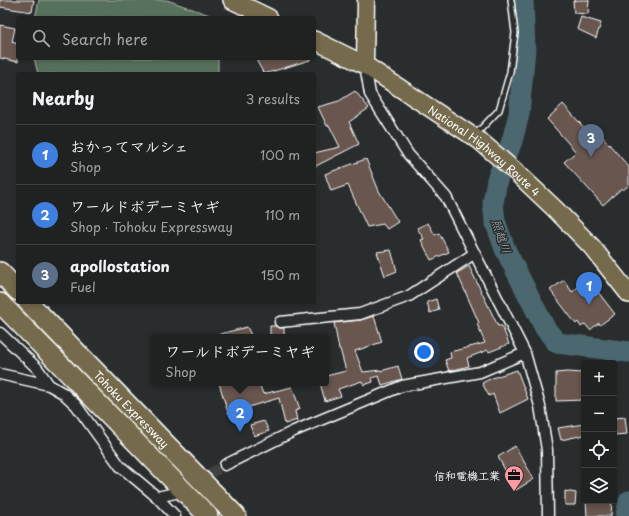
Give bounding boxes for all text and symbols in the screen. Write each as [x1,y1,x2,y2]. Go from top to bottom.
search box [16,16,316,60]
icon: search [30,27,52,49]
text: Search here [62,27,148,50]
text: Nearby [32,85,94,111]
text: 3 results [246,89,300,108]
street label: National Highway Route 4 [425,101,545,200]
pin: 3 [578,124,604,157]
text: おかってマルシェ [70,134,189,157]
text: 1 [42,145,48,164]
text: 100 m [260,145,300,164]
text: Shop [70,157,101,176]
text: ワールドボデーミヤギ [70,194,219,217]
text: 2 [40,205,50,224]
text: 110 m [265,205,300,224]
water label: 照越川 [488,216,516,256]
text: Shop · Tohoku Expressway [70,217,233,236]
text: apollostation [70,254,170,277]
text: 3 [41,265,49,284]
text: 150 m [261,265,300,284]
pin: 1 [576,272,602,305]
text: Fuel [70,277,96,296]
popup [151,334,329,386]
text: ワールドボデーミヤギ [165,339,315,362]
your location [414,342,434,362]
map controls [581,360,617,504]
button: + [581,360,617,396]
text: Shop [165,362,196,381]
street label: Tohoku Expressway [90,366,174,451]
button: − [581,396,617,432]
pin: 2 [227,399,253,432]
button: locate [581,432,617,468]
office icon: 信和電機工業 [503,464,525,492]
place label: 信和電機工業 [434,467,500,484]
button: layers [581,468,617,504]

